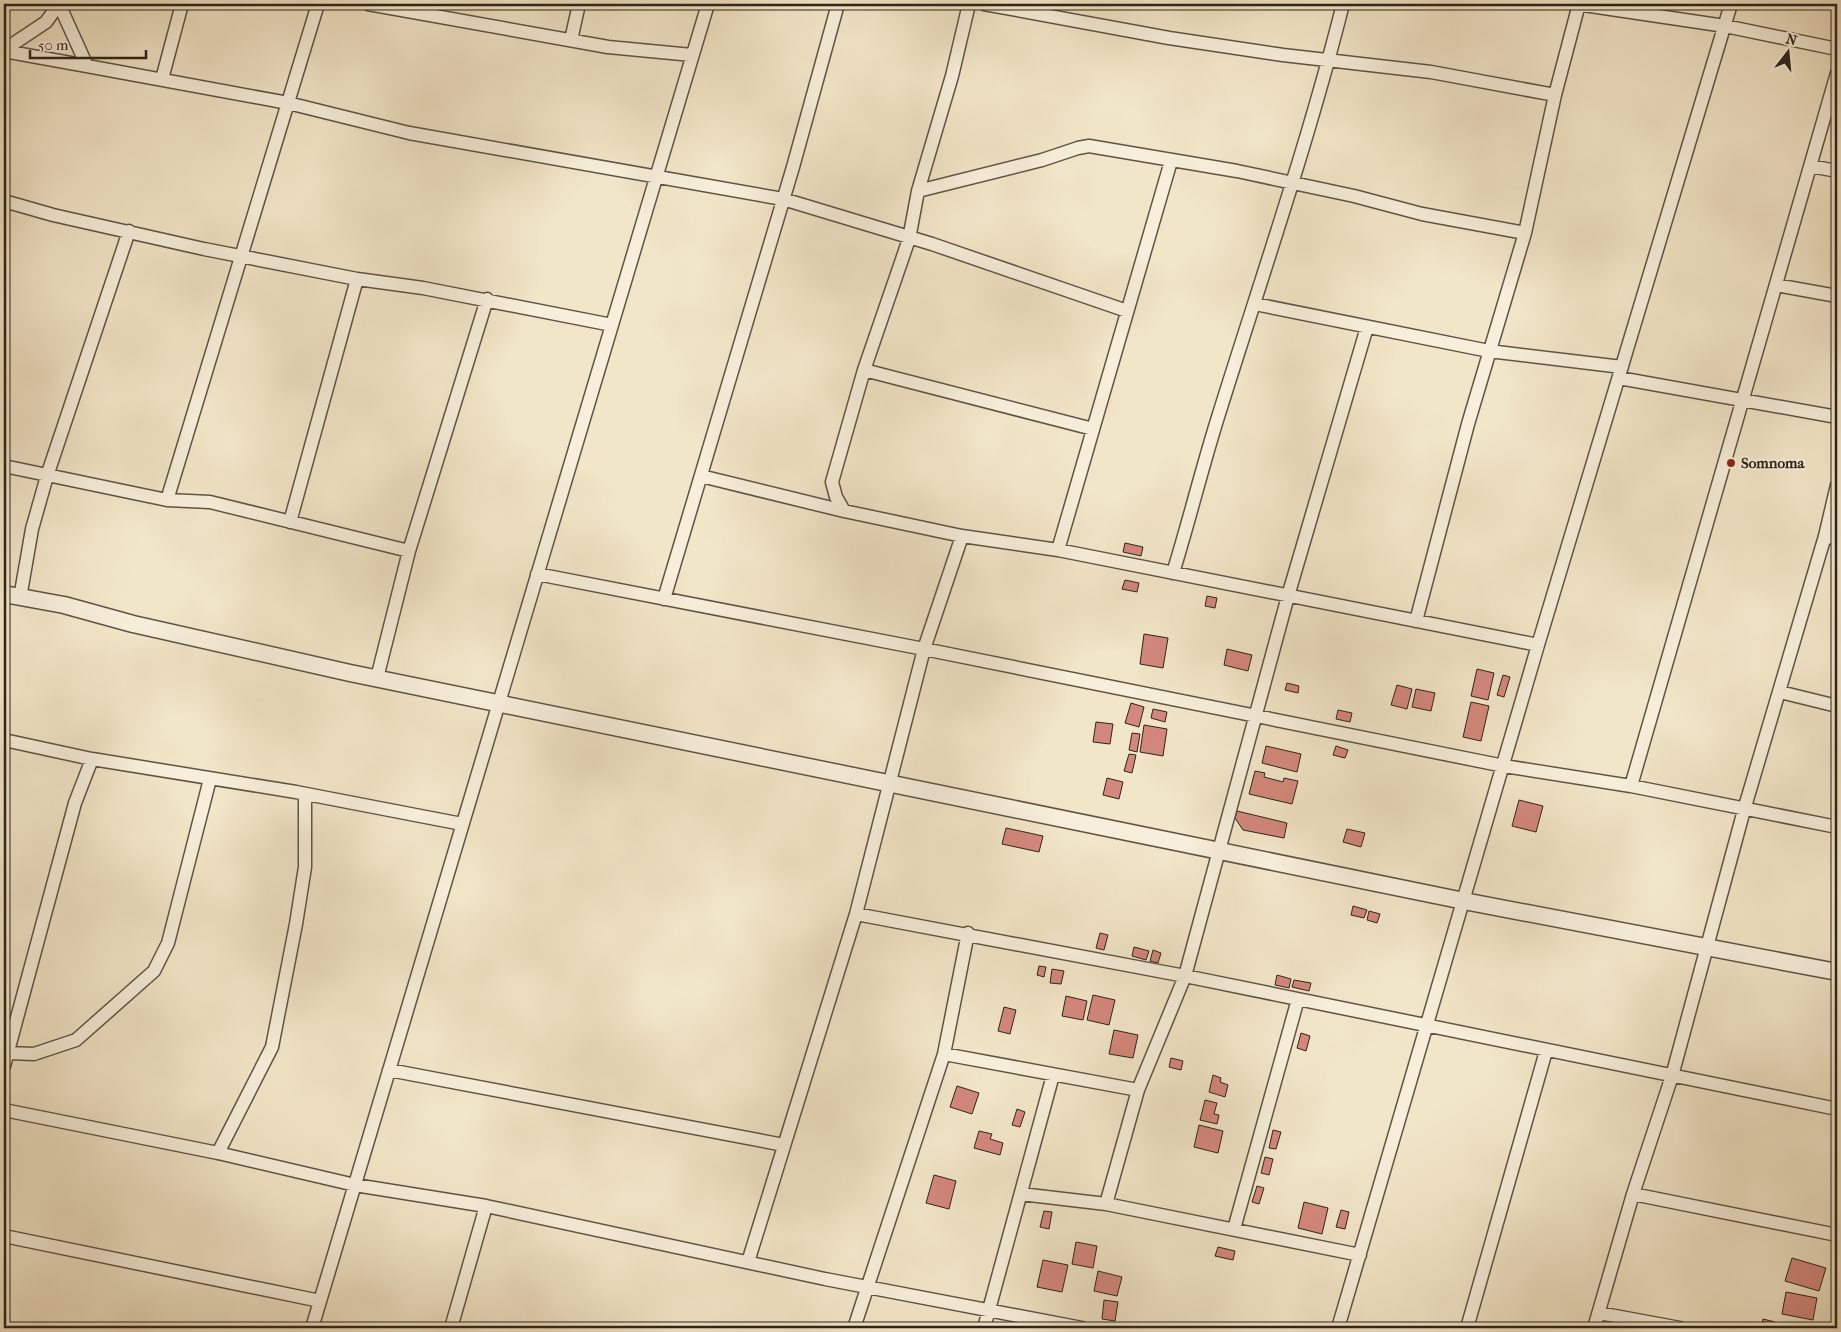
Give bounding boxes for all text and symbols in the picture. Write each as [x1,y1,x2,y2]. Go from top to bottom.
scale bar [30,28,146,60]
north arrow [1764,28,1814,78]
text: N [1784,30,1799,50]
text: 50 m [38,36,69,54]
place label: Somnoma [1741,454,1805,472]
marker: Somnoma [1725,457,1737,469]

